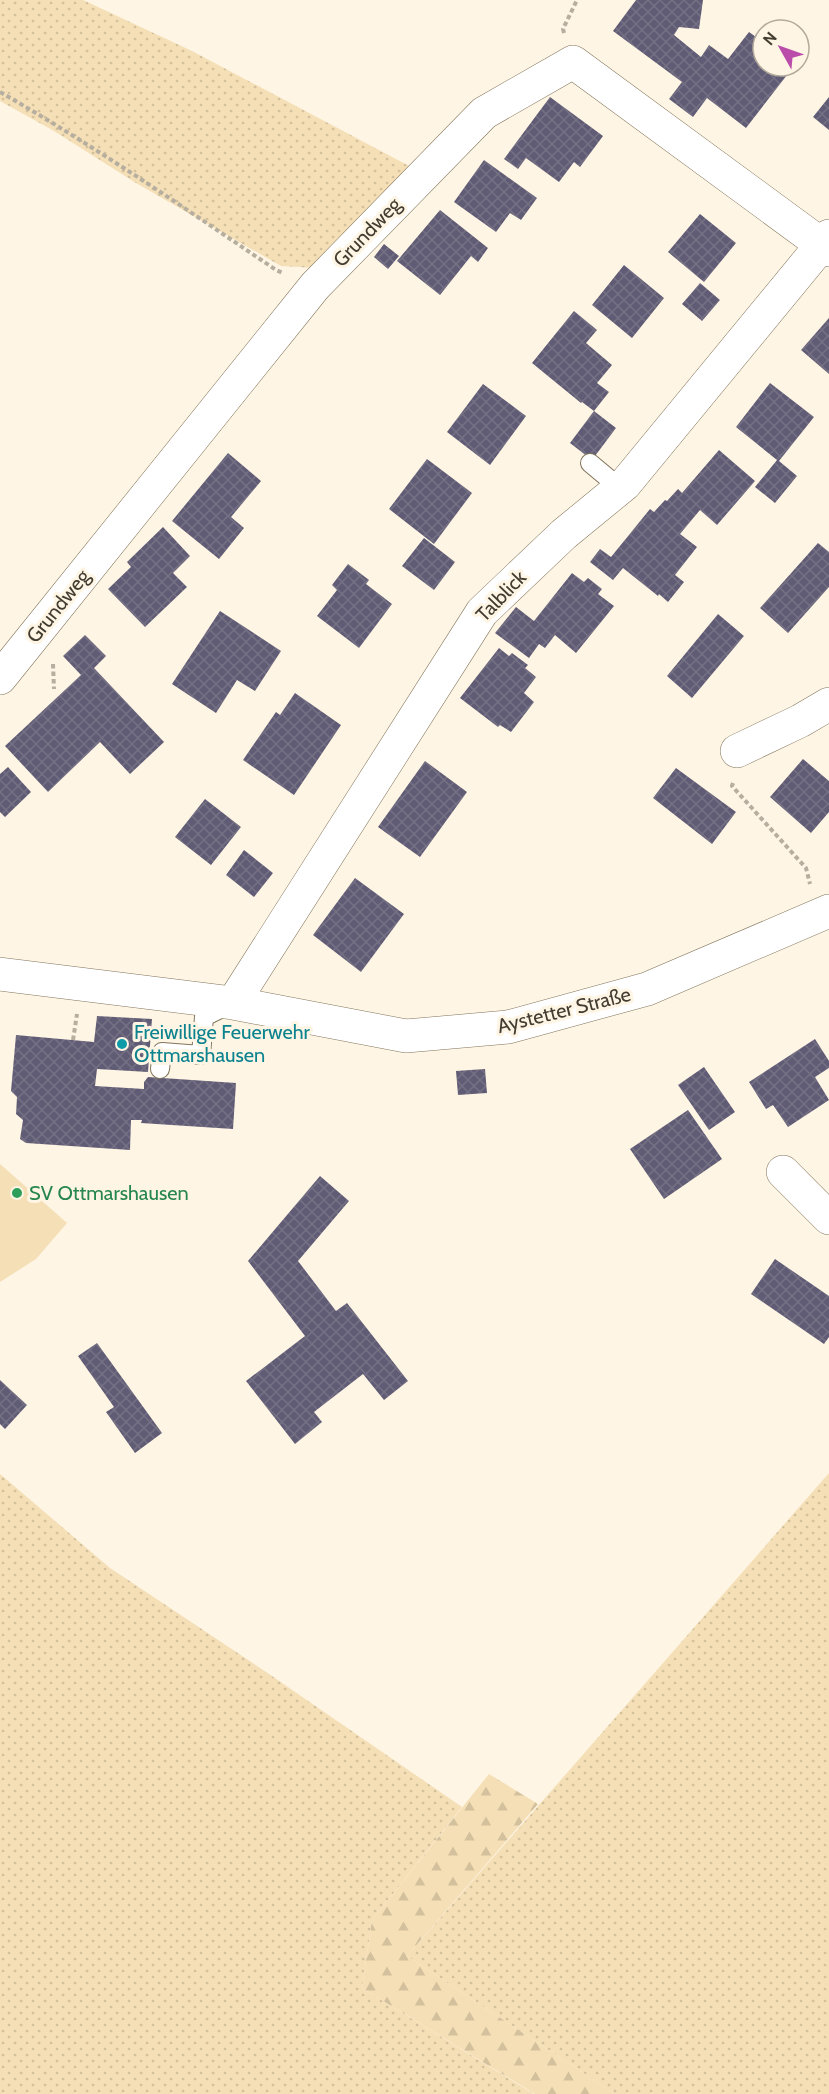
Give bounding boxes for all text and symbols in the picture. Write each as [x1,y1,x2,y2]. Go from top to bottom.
north arrow [751,18,811,78]
text: N [759,28,781,49]
street label: Grundweg [328,192,407,272]
street label: Grundweg [21,564,95,647]
street label: Talblick [471,565,531,627]
street label: Aystetter Straße [495,982,633,1038]
place label: Freiwillige Feuerwehr Ottmarshausen [134,1020,311,1067]
marker: Freiwillige Feuerwehr Ottmarshausen [115,1037,129,1051]
place label: SV Ottmarshausen [29,1181,189,1205]
marker: SV Ottmarshausen [10,1186,24,1200]

